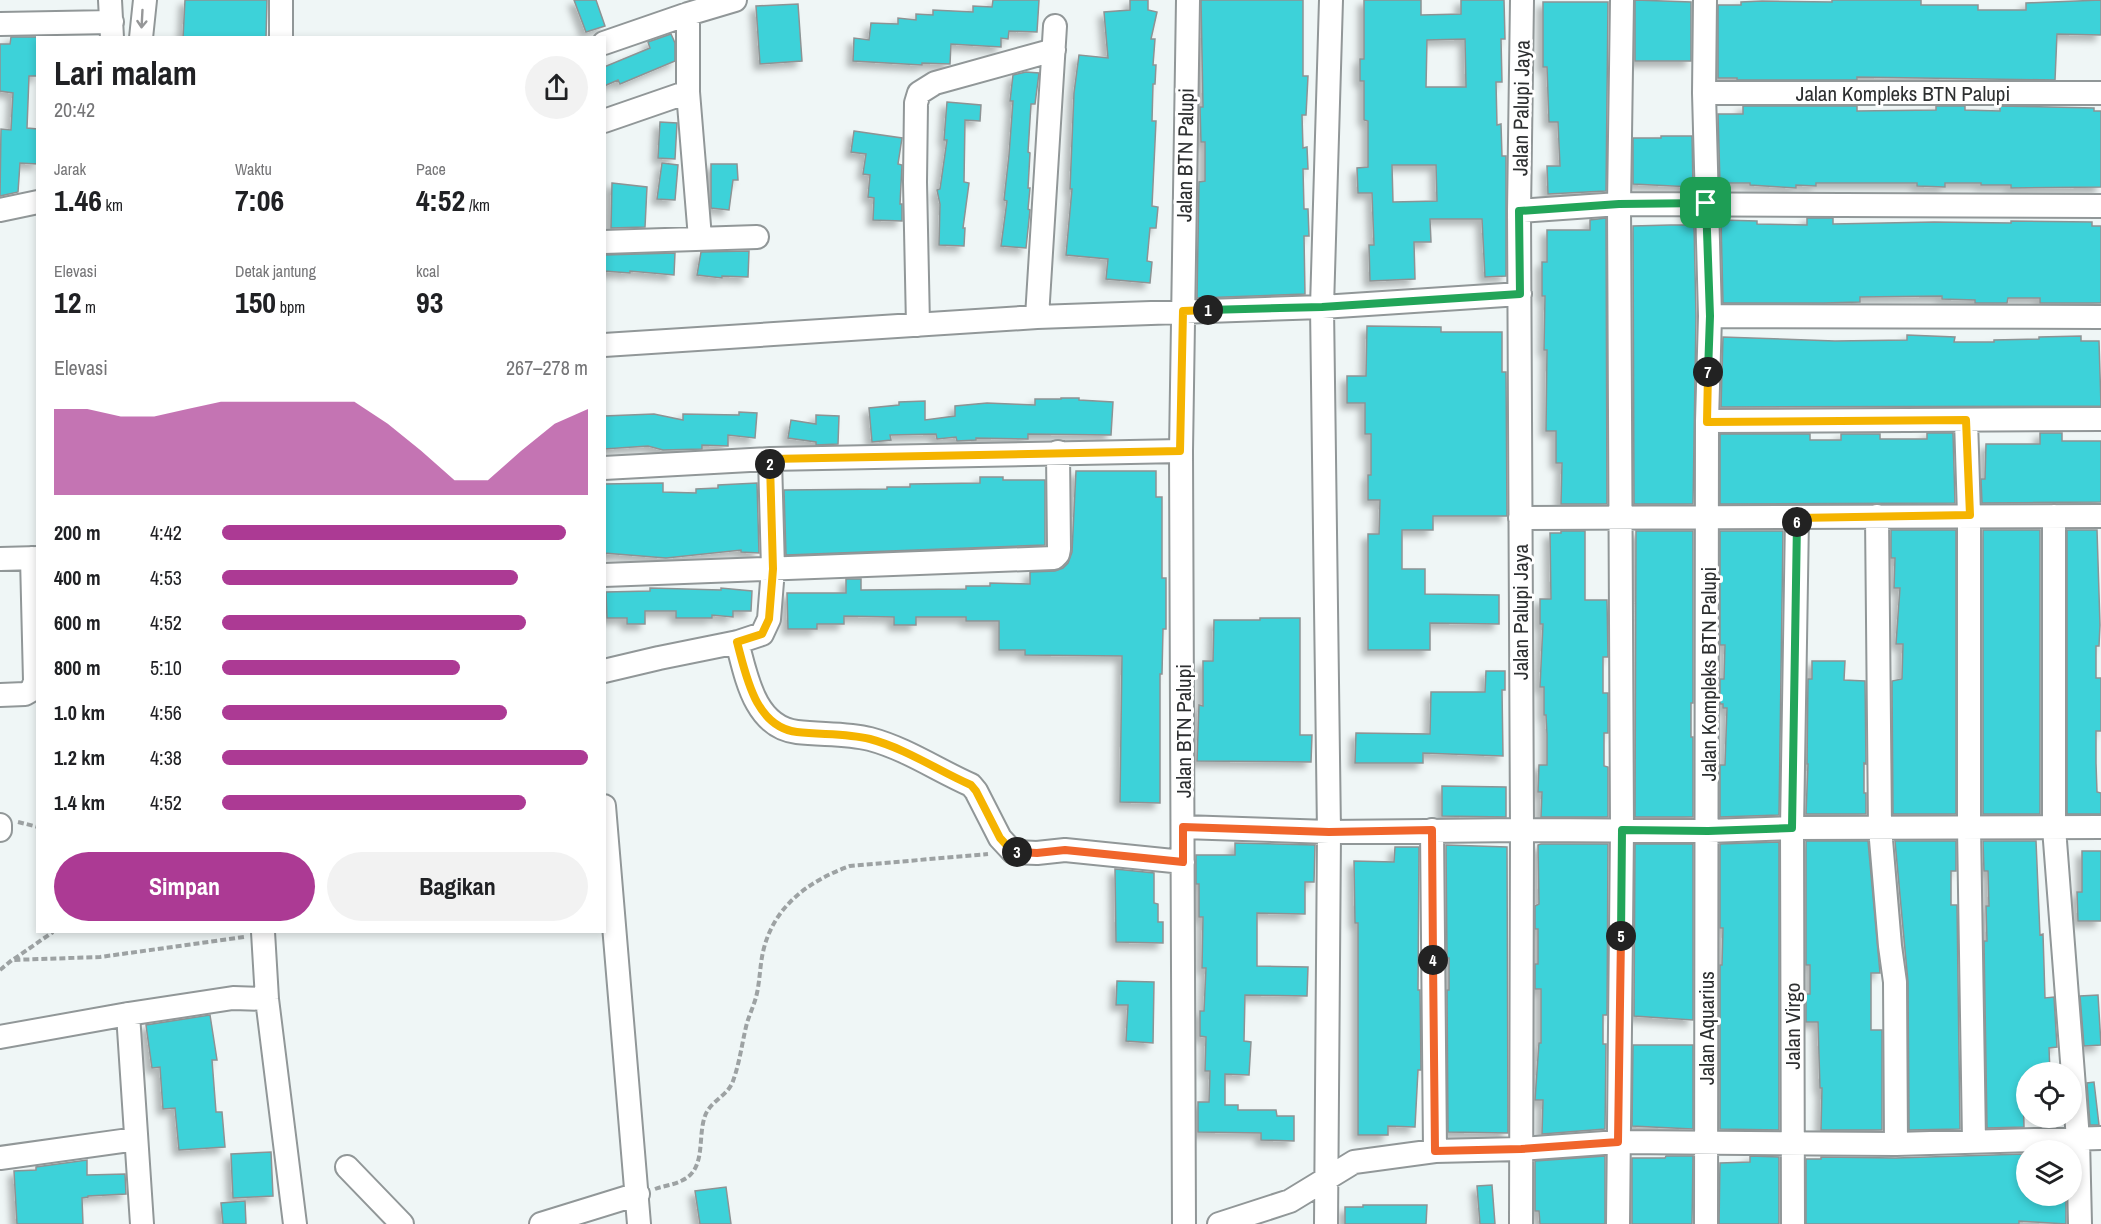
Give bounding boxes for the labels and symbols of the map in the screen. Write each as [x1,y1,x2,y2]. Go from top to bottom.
one-way arrow [137,8,148,28]
street label: Jalan Palupi Jaya [1505,39,1537,176]
street label: Jalan Kompleks BTN Palupi [1796,79,2010,108]
street label: Jalan BTN Palupi [1169,88,1201,222]
pin [1680,177,1731,228]
pin: 1 [1193,295,1223,325]
pin: 7 [1693,357,1723,387]
pin: 2 [755,449,785,479]
pin: 6 [1782,507,1812,537]
street label: Jalan Palupi Jaya [1506,544,1535,680]
street label: Jalan Kompleks BTN Palupi [1694,567,1723,781]
street label: Jalan BTN Palupi [1169,664,1198,798]
pin: 3 [1002,837,1032,867]
pin: 5 [1606,921,1636,951]
pin: 4 [1418,945,1448,975]
street label: Jalan Aquarius [1692,971,1721,1085]
street label: Jalan Virgo [1778,983,1807,1069]

